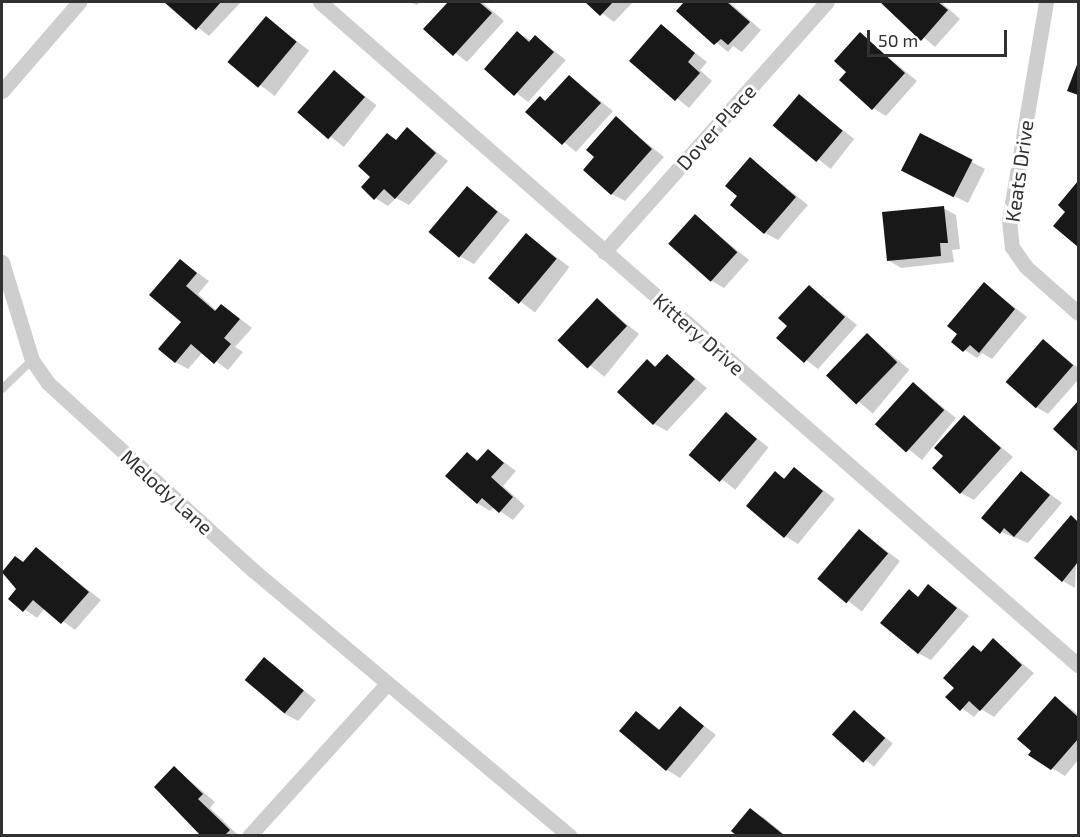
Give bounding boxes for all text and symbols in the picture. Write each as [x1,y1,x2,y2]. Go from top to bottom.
scale bar [870,18,1010,56]
text: 50 m [878,29,918,51]
street label: Dover Place [671,79,761,175]
street label: Keats Drive [1000,118,1038,224]
street label: Kittery Drive [648,288,750,380]
street label: Melody Lane [116,444,218,540]

